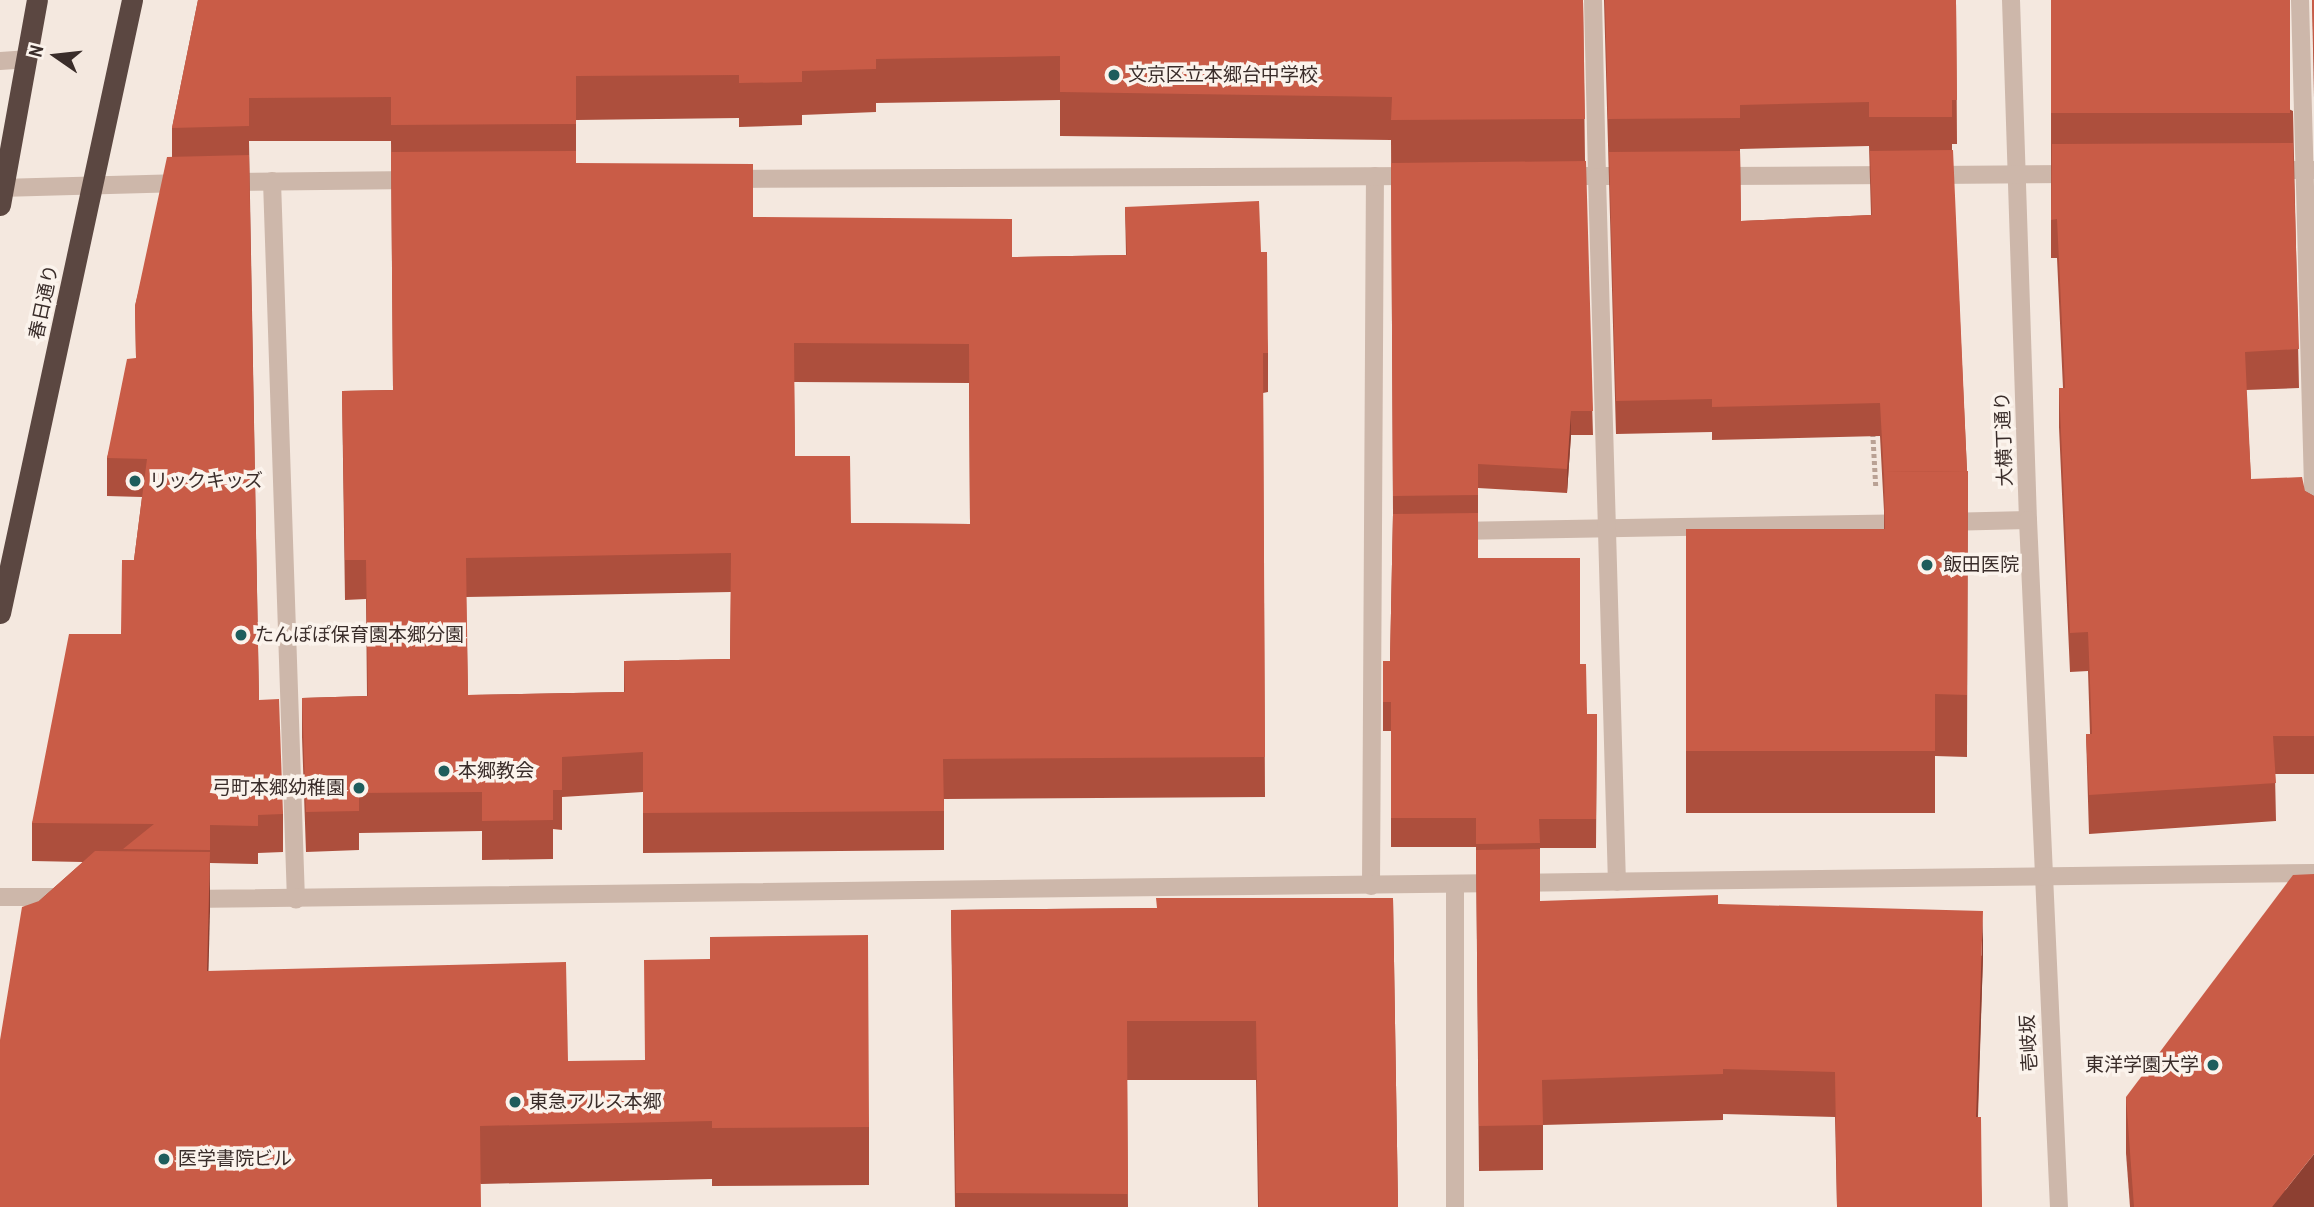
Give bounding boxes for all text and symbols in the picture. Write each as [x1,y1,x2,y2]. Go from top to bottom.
north arrow [21,21,91,91]
text: N [22,42,50,60]
place label: 文京区立本郷台中学校 [1128,64,1318,86]
marker: 文京区立本郷台中学校 [1106,67,1122,83]
street label: 春日通り [25,262,63,342]
street label: 大横丁通り [1991,391,2017,487]
place label: リックキッズ [149,470,263,492]
marker: リックキッズ [127,473,143,489]
place label: 飯田医院 [1943,554,2019,576]
marker: 飯田医院 [1917,555,1937,575]
place label: たんぽぽ保育園本郷分園 [255,624,464,646]
marker: たんぽぽ保育園本郷分園 [233,627,249,643]
place label: 本郷教会 [458,760,534,782]
marker: 本郷教会 [436,763,452,779]
place label: 弓町本郷幼稚園 [212,777,345,799]
marker: 弓町本郷幼稚園 [351,780,367,796]
street label: 壱岐坂 [2016,1014,2042,1072]
place label: 東洋学園大学 [2085,1054,2199,1076]
marker: 東洋学園大学 [2205,1057,2221,1073]
place label: 東急アルス本郷 [529,1091,662,1113]
marker: 東急アルス本郷 [507,1094,523,1110]
place label: 医学書院ビル [178,1148,292,1170]
marker: 医学書院ビル [156,1151,172,1167]

